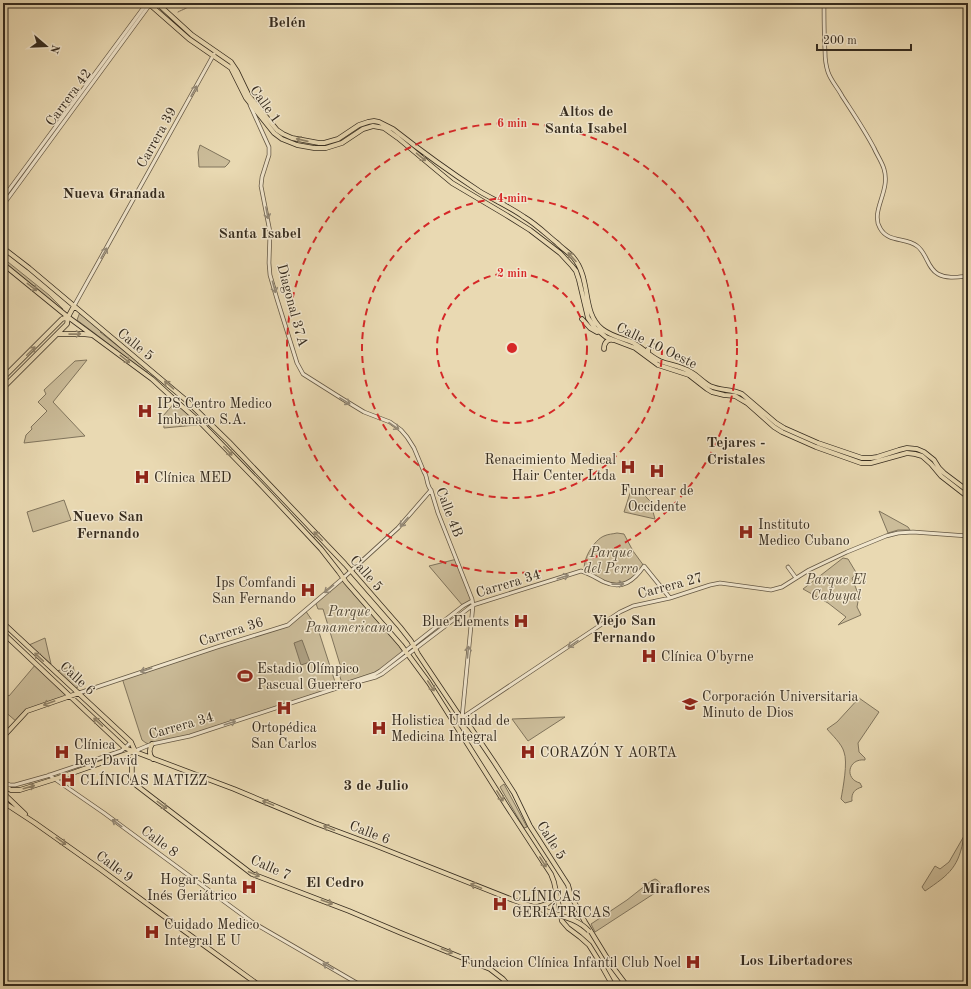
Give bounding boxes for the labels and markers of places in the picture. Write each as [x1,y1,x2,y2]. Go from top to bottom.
centre of rings [505,341,519,355]
place label: IPS Centro Medico Imbanaco S.A. [157,397,272,427]
hospital icon: IPS Centro Medico Imbanaco S.A. [136,402,154,420]
place label: Renacimiento Medical Hair Center Ltda [484,453,616,483]
hospital icon: Renacimiento Medical Hair Center Ltda [619,458,637,476]
hospital icon: Funcrear de Occidente [648,462,666,480]
hospital icon: Clínica MED [133,468,151,486]
place label: Clínica MED [154,471,232,485]
place label: Funcrear de Occidente [620,484,694,514]
place label: Instituto Medico Cubano [758,518,850,548]
hospital icon: Instituto Medico Cubano [737,523,755,541]
place label: Ips Comfandi San Fernando [212,576,296,606]
hospital icon: Ips Comfandi San Fernando [299,581,317,599]
hospital icon: Blue Elements [512,612,530,630]
place label: Blue Elements [422,615,509,629]
hospital icon: Clínica O'byrne [640,647,658,665]
place label: Clínica O'byrne [661,650,754,664]
place label: Estadio Olímpico Pascual Guerrero [257,662,362,692]
sports icon: Estadio Olímpico Pascual Guerrero [236,667,254,685]
place label: Corporación Universitaria Minuto de Dios [702,690,859,720]
school or university icon: Corporación Universitaria Minuto de Dios [681,695,699,713]
hospital icon: Ortopédica San Carlos [275,699,293,717]
place label: Holistica Unidad de Medicina Integral [391,714,510,744]
hospital icon: Holistica Unidad de Medicina Integral [370,719,388,737]
place label: Ortopédica San Carlos [251,721,317,751]
place label: Clínica Rey David [74,738,138,768]
place label: CORAZÓN Y AORTA [540,742,677,760]
hospital icon: Clínica Rey David [53,743,71,761]
hospital icon: CORAZÓN Y AORTA [519,743,537,761]
hospital icon: CLÍNICAS MATIZZ [59,771,77,789]
place label: CLÍNICAS MATIZZ [80,771,207,788]
place label: Hogar Santa Inés Geriátrico [147,873,237,903]
hospital icon: Hogar Santa Inés Geriátrico [240,878,258,896]
place label: CLÍNICAS GERIÁTRICAS [512,887,610,920]
hospital icon: CLÍNICAS GERIÁTRICAS [491,895,509,913]
place label: Cuidado Medico Integral E U [164,918,259,948]
hospital icon: Cuidado Medico Integral E U [143,923,161,941]
hospital icon: Fundacion Clínica Infantil Club Noel [684,953,702,971]
place label: Fundacion Clínica Infantil Club Noel [461,956,681,970]

